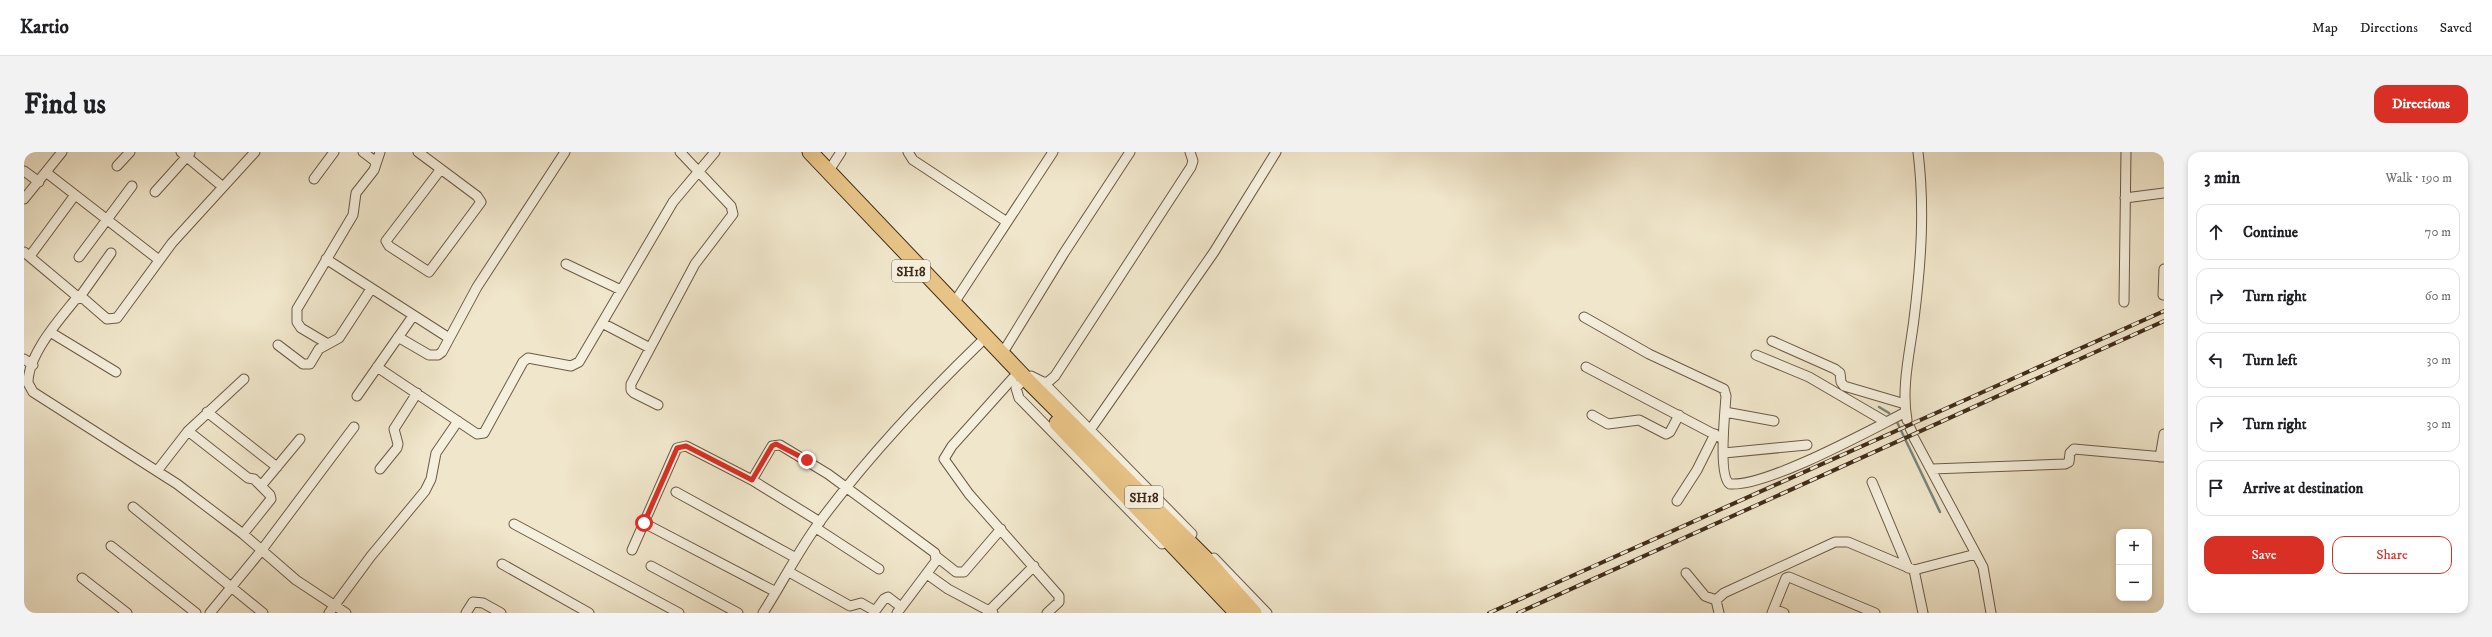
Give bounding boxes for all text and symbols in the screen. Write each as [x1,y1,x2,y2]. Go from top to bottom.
text: Kartio [20,16,69,39]
text: Map [2312,19,2338,37]
text: Directions [2360,19,2418,37]
text: Saved [2440,19,2472,37]
button: Directions [2374,85,2468,123]
text: Find us [24,87,106,122]
text: 3 min [2204,167,2240,189]
text: Walk · 190 m [2386,170,2452,186]
icon: ahead [2205,221,2227,243]
text: Continue [2243,223,2298,242]
text: 70 m [2425,224,2451,240]
road number: SH18 [892,260,930,282]
icon: right [2205,285,2227,307]
text: Turn right [2243,287,2306,306]
text: 60 m [2425,288,2451,304]
icon: left [2205,349,2227,371]
text: Turn left [2243,351,2297,370]
text: 30 m [2427,352,2451,368]
icon: right [2205,413,2227,435]
text: Turn right [2243,415,2306,434]
text: 30 m [2427,416,2451,432]
route end [798,451,816,469]
icon: arrive [2205,477,2227,499]
text: Arrive at destination [2243,479,2363,498]
road number: SH18 [1125,486,1163,508]
route start [635,514,653,532]
map controls [2116,529,2152,601]
button: + [2116,529,2152,565]
button: Save [2204,536,2324,574]
button: Share [2332,536,2452,574]
button: − [2116,565,2152,601]

